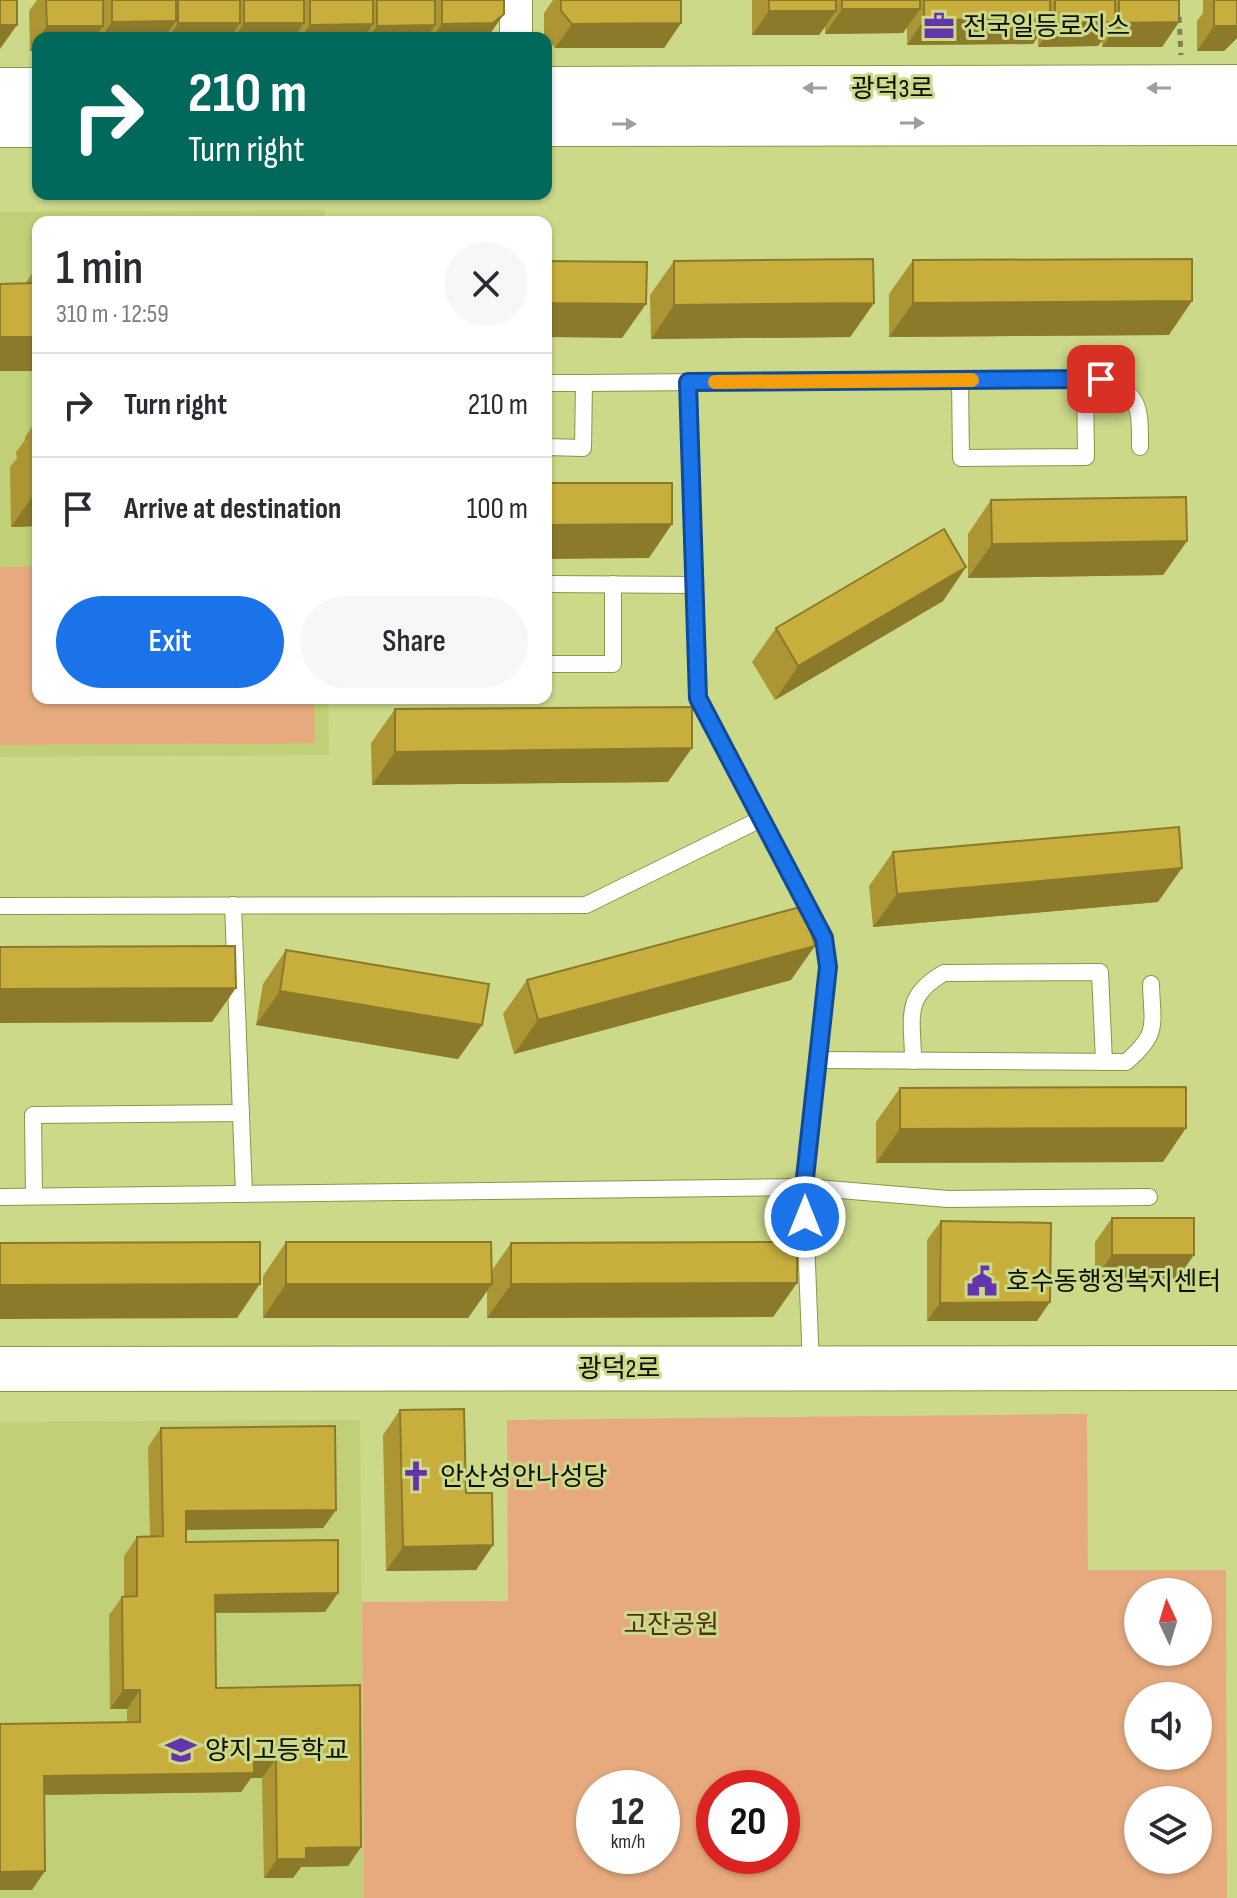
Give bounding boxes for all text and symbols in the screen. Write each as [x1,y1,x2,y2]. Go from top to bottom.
office icon: 전국일등로지스 [922,9,956,43]
place label: 전국일등로지스 [963,12,1130,43]
text: 210 m [188,61,307,128]
icon: right [56,64,160,168]
street label: 광덕3로 [851,74,933,105]
one-way arrow [802,82,827,94]
one-way arrow [1146,82,1171,94]
one-way arrow [900,117,925,129]
one-way arrow [612,118,637,130]
text: Turn right [188,129,305,172]
text: 1 min [56,240,143,297]
button: close [444,242,528,326]
text: 310 m · 12:59 [56,299,169,330]
pin [1067,345,1135,413]
icon: arrive [1079,357,1123,401]
icon: right [56,383,100,427]
text: Turn right [124,387,227,423]
text: 210 m [468,387,528,423]
icon: arrive [56,487,100,531]
text: Arrive at destination [124,491,341,527]
text: 100 m [467,491,528,527]
button: Exit [56,596,284,688]
button: Share [300,596,528,688]
position arrow [763,1175,847,1259]
public building icon: 호수동행정복지센터 [965,1264,999,1298]
place label: 호수동행정복지센터 [1006,1267,1221,1298]
street label: 광덕2로 [578,1354,660,1385]
church icon: 안산성안나성당 [399,1459,433,1493]
place label: 안산성안나성당 [440,1462,607,1493]
north arrow [1124,1578,1212,1666]
map controls [1124,1578,1212,1874]
park label: 고잔공원 [623,1610,719,1641]
button: sound [1124,1682,1212,1770]
school or university icon: 양지고등학교 [164,1733,198,1767]
place label: 양지고등학교 [205,1736,349,1767]
speed limit sign: 20 [696,1770,800,1874]
button: layers [1124,1786,1212,1874]
text: 12 [611,1788,645,1836]
text: km/h [611,1830,645,1854]

